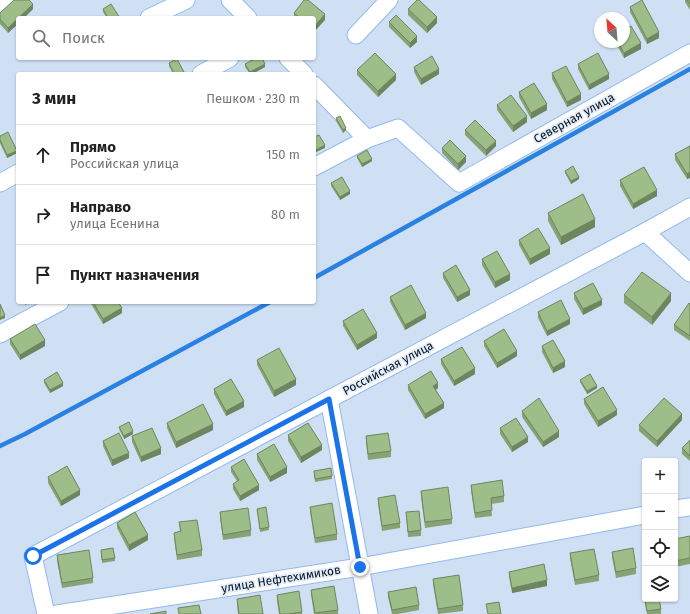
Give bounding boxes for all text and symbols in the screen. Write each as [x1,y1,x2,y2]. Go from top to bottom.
north arrow [594,12,630,48]
search box [16,16,316,60]
icon: search [30,27,52,49]
text: Поиск [62,29,105,47]
text: 3 мин [32,88,76,109]
street label: Северная улица [531,90,617,146]
text: Пешком · 230 m [206,91,300,106]
text: Прямо [70,138,116,156]
icon: ahead [32,144,54,166]
text: 150 m [266,147,300,162]
text: Российская улица [70,156,179,171]
text: Направо [70,198,131,216]
icon: right [32,204,54,226]
text: 80 m [271,207,300,222]
text: улица Есенина [70,216,160,231]
icon: arrive [32,264,54,286]
text: Пункт назначения [70,266,199,284]
street label: Российская улица [340,338,436,398]
map controls [642,458,678,602]
button: + [642,458,678,494]
button: − [642,494,678,530]
button: locate [642,530,678,566]
route start [24,547,42,565]
route end [351,558,369,576]
street label: улица Нефтехимиков [220,563,342,595]
button: layers [642,566,678,602]

